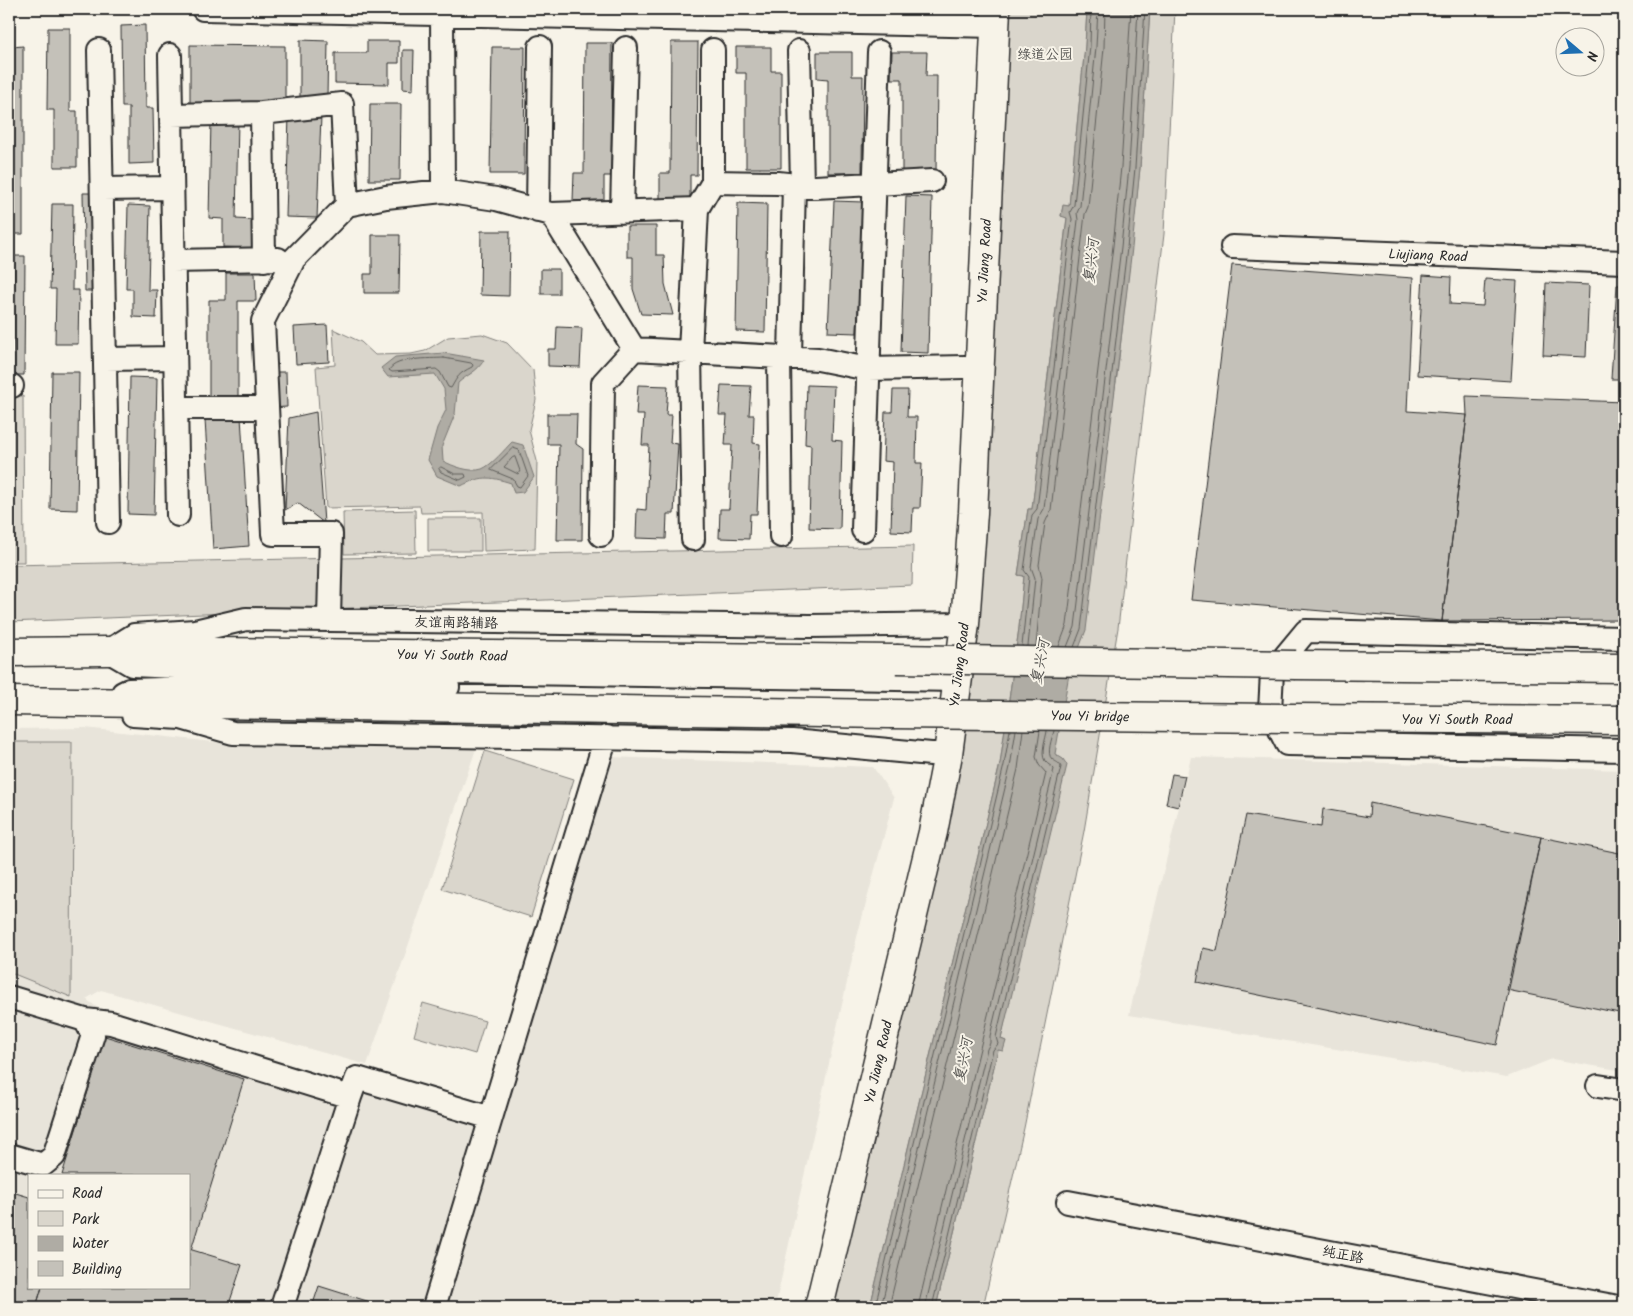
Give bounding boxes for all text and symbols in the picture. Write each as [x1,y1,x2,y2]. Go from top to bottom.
north arrow [1556,28,1606,78]
park label: 绿道公园 [1017,44,1073,66]
text: N [1579,48,1603,64]
street label: Yu Jiang Road [972,217,998,304]
water label: 复兴河 [1078,234,1107,285]
street label: Liujiang Road [1388,244,1469,268]
street label: 友谊南路辅路 [414,611,498,635]
street label: Yu Jiang Road [944,621,976,708]
water label: 复兴河 [1025,635,1058,687]
street label: You Yi South Road [396,644,509,668]
street label: You Yi bridge [1050,705,1130,729]
street label: You Yi South Road [1402,709,1513,731]
street label: Yu Jiang Road [859,1018,899,1106]
water label: 复兴河 [948,1033,981,1085]
legend [28,1174,190,1288]
text: Road [72,1182,103,1206]
text: Park [72,1208,100,1232]
text: Water [72,1232,109,1256]
street label: 纯正路 [1320,1240,1366,1270]
text: Building [72,1258,122,1282]

